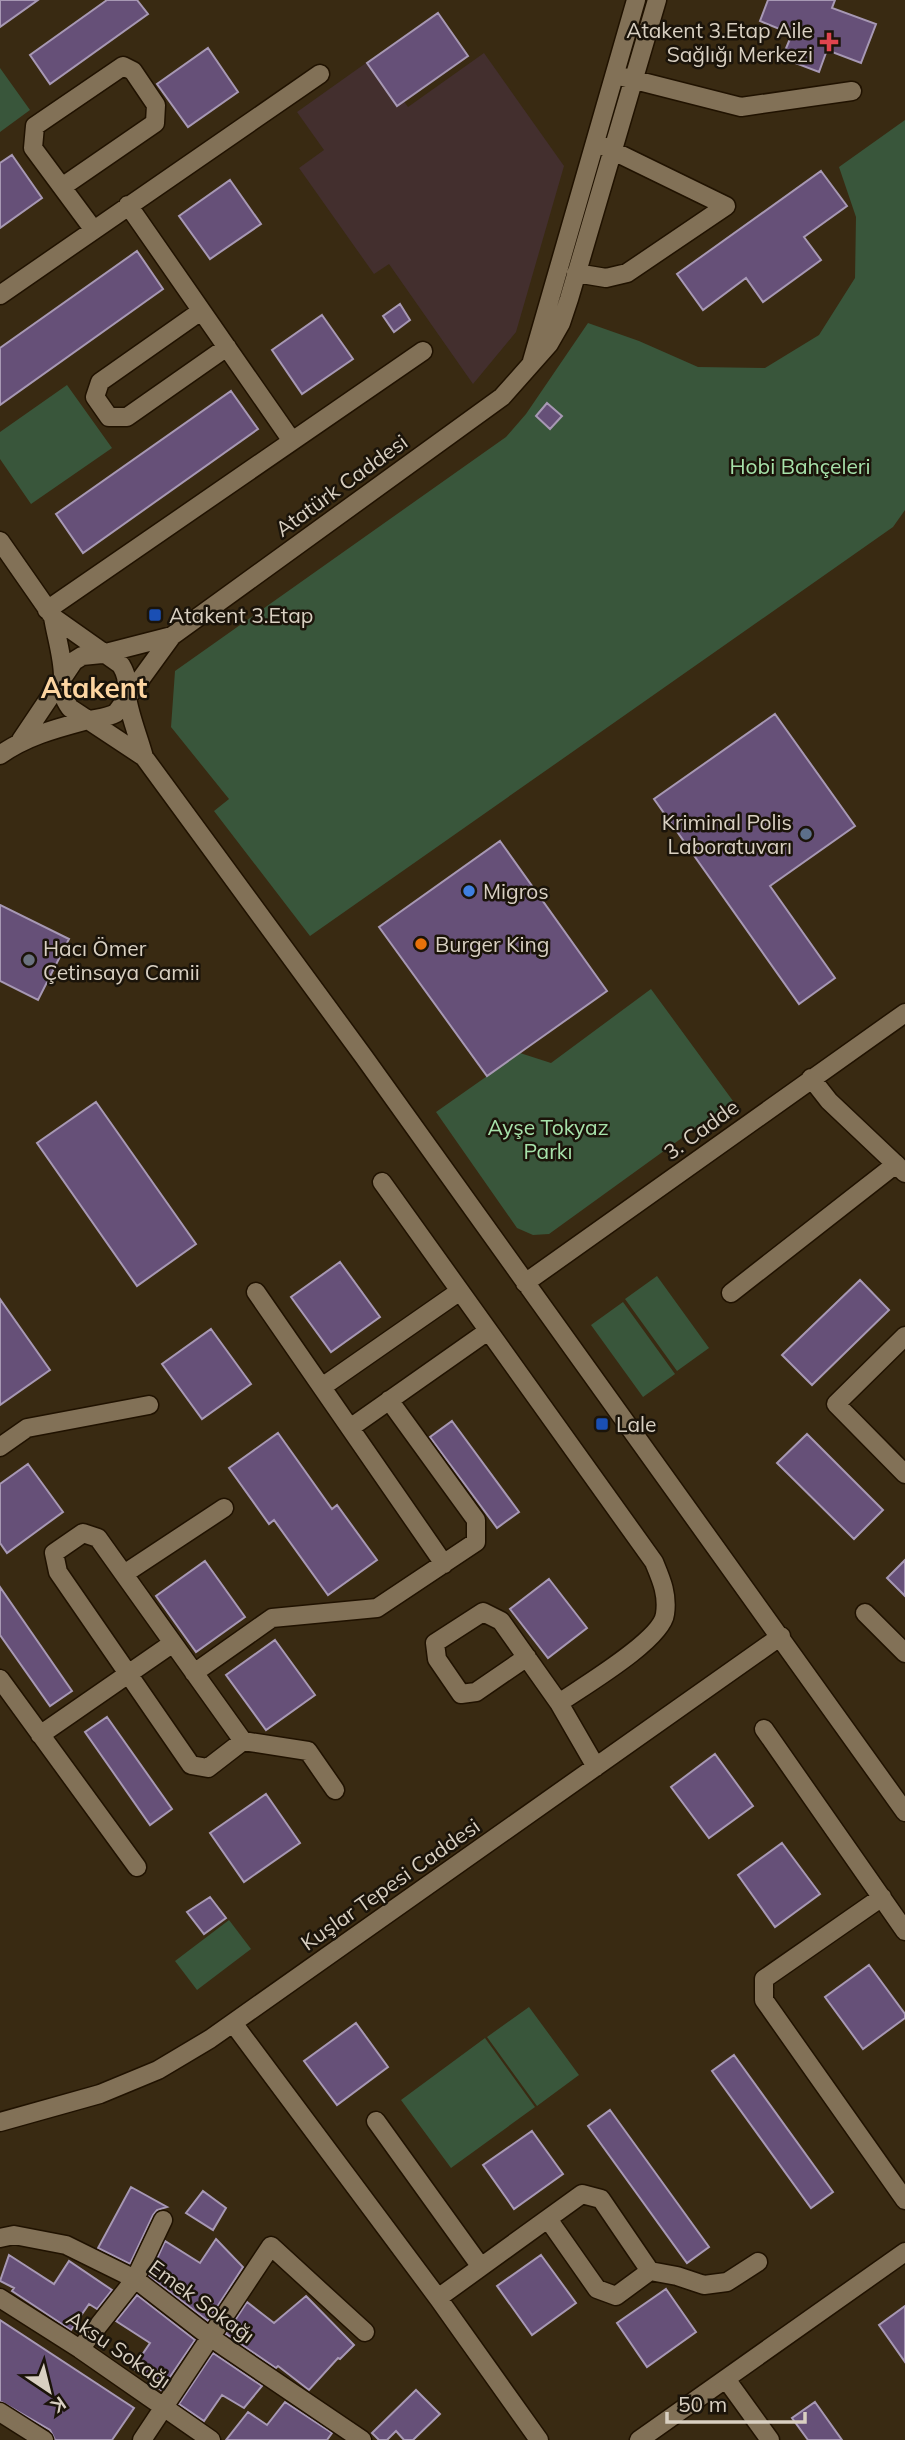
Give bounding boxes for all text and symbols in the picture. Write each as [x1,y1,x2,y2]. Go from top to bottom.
place label: Atakent 3.Etap Aile Sağlığı Merkezi [626,17,813,67]
marker: Atakent 3.Etap Aile Sağlığı Merkezi [819,32,839,52]
street label: Atatürk Caddesi [270,428,412,542]
park label: Hobi Bahçeleri [730,453,871,479]
place label: Atakent 3.Etap [169,602,313,628]
marker: Atakent 3.Etap [147,607,163,623]
district label: Atakent [41,670,148,705]
place label: Kriminal Polis Laboratuvarı [662,809,792,859]
marker: Kriminal Polis Laboratuvarı [798,826,814,842]
place label: Migros [483,878,549,904]
marker: Migros [461,883,477,899]
place label: Burger King [435,931,549,957]
place label: Hacı Ömer Çetinsaya Camii [43,935,200,985]
marker: Burger King [413,936,429,952]
marker: Hacı Ömer Çetinsaya Camii [21,952,37,968]
street label: 3. Cadde [659,1093,743,1165]
park label: Ayşe Tokyaz Parkı [487,1114,609,1164]
place label: Lale [616,1411,656,1437]
marker: Lale [594,1416,610,1432]
street label: Kuşlar Tepesi Caddesi [296,1812,484,1956]
street label: Emek Sokağı [144,2254,260,2348]
street label: Aksu Sokağı [62,2305,176,2393]
north arrow [14,2356,84,2426]
scale bar [667,2380,805,2424]
text: K [46,2391,71,2419]
text: 50 m [678,2391,727,2417]

